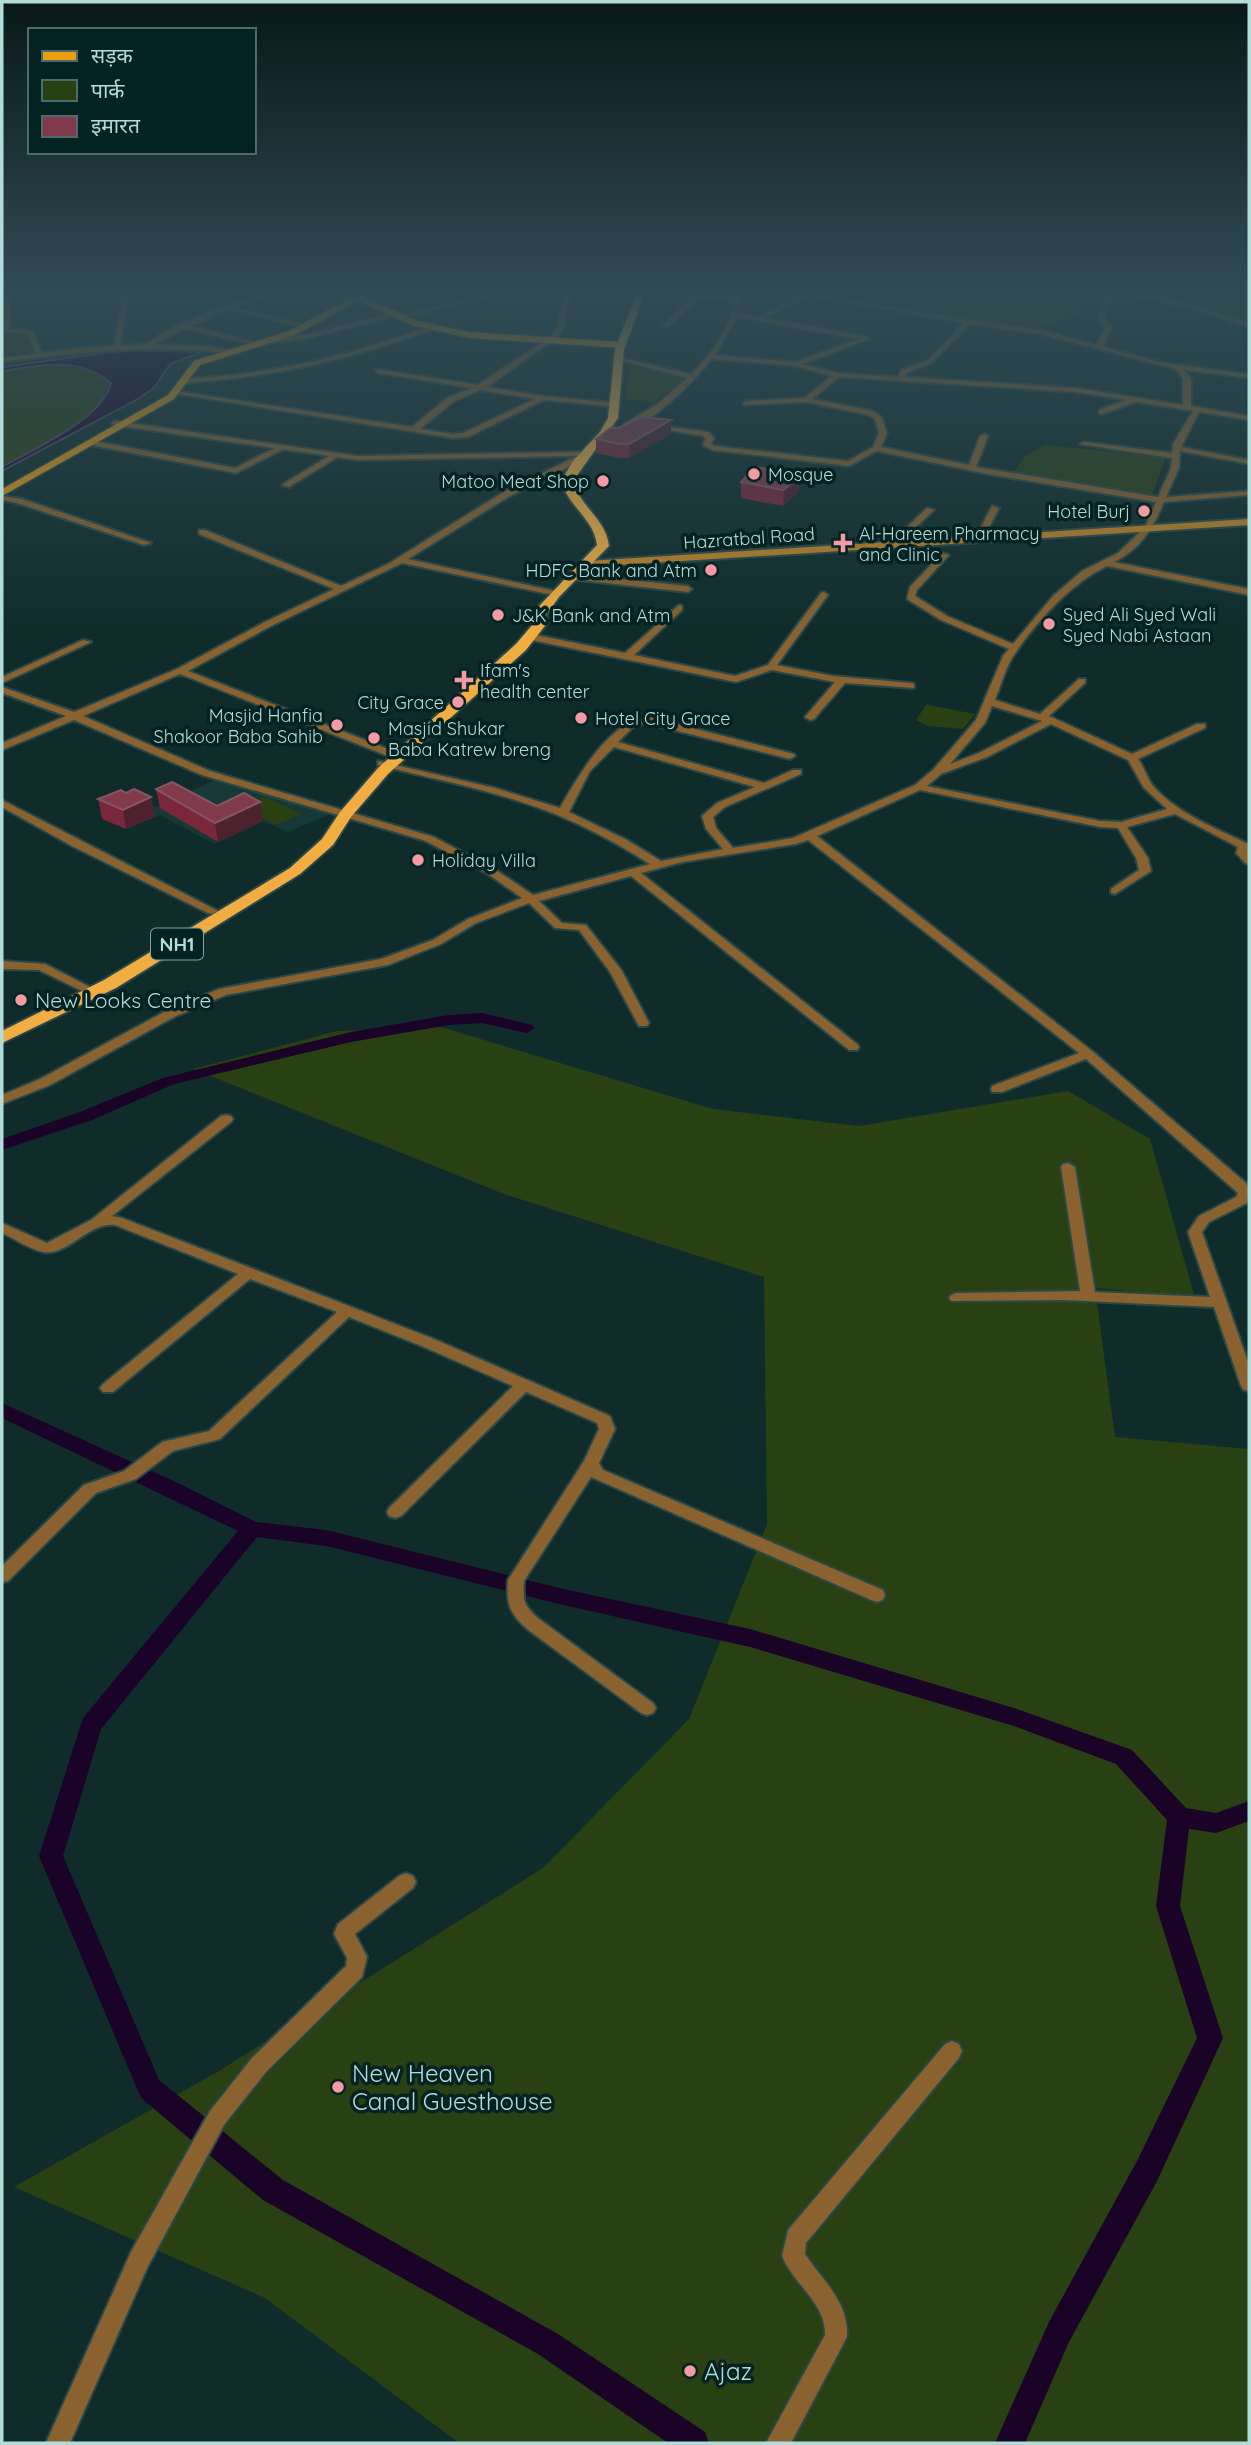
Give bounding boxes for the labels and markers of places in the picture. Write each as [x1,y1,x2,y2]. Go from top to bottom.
place label: Mosque [768,463,834,486]
marker: Mosque [746,466,762,482]
place label: Matoo Meat Shop [441,470,589,493]
marker: Matoo Meat Shop [595,473,611,489]
place label: Hotel Burj [1047,500,1130,523]
marker: Hotel Burj [1136,503,1152,519]
place label: Al-Hareem Pharmacy and Clinic [859,522,1040,566]
marker: Al-Hareem Pharmacy and Clinic [833,533,853,553]
place label: HDFC Bank and Atm [526,559,697,582]
marker: HDFC Bank and Atm [703,562,719,578]
place label: Syed Ali Syed Wali Syed Nabi Astaan [1063,603,1216,647]
place label: J&K Bank and Atm [512,604,670,627]
marker: J&K Bank and Atm [490,607,506,623]
marker: Syed Ali Syed Wali Syed Nabi Astaan [1041,616,1057,632]
place label: Ifam's health center [480,659,590,703]
marker: Ifam's health center [454,670,474,690]
place label: City Grace [358,691,444,714]
marker: City Grace [450,694,466,710]
place label: Masjid Hanfia Shakoor Baba Sahib [154,704,323,748]
place label: Hotel City Grace [595,707,731,730]
marker: Hotel City Grace [573,710,589,726]
marker: Masjid Hanfia Shakoor Baba Sahib [329,717,345,733]
place label: Masjid Shukar Baba Katrew breng [388,717,551,761]
marker: Masjid Shukar Baba Katrew breng [366,730,382,746]
place label: Holiday Villa [432,849,536,872]
marker: Holiday Villa [410,852,426,868]
place label: New Looks Centre [35,987,211,1013]
marker: New Looks Centre [13,992,29,1008]
place label: New Heaven Canal Guesthouse [352,2058,553,2116]
marker: New Heaven Canal Guesthouse [330,2079,346,2095]
place label: Ajaz [704,2356,752,2386]
marker: Ajaz [682,2363,698,2379]

